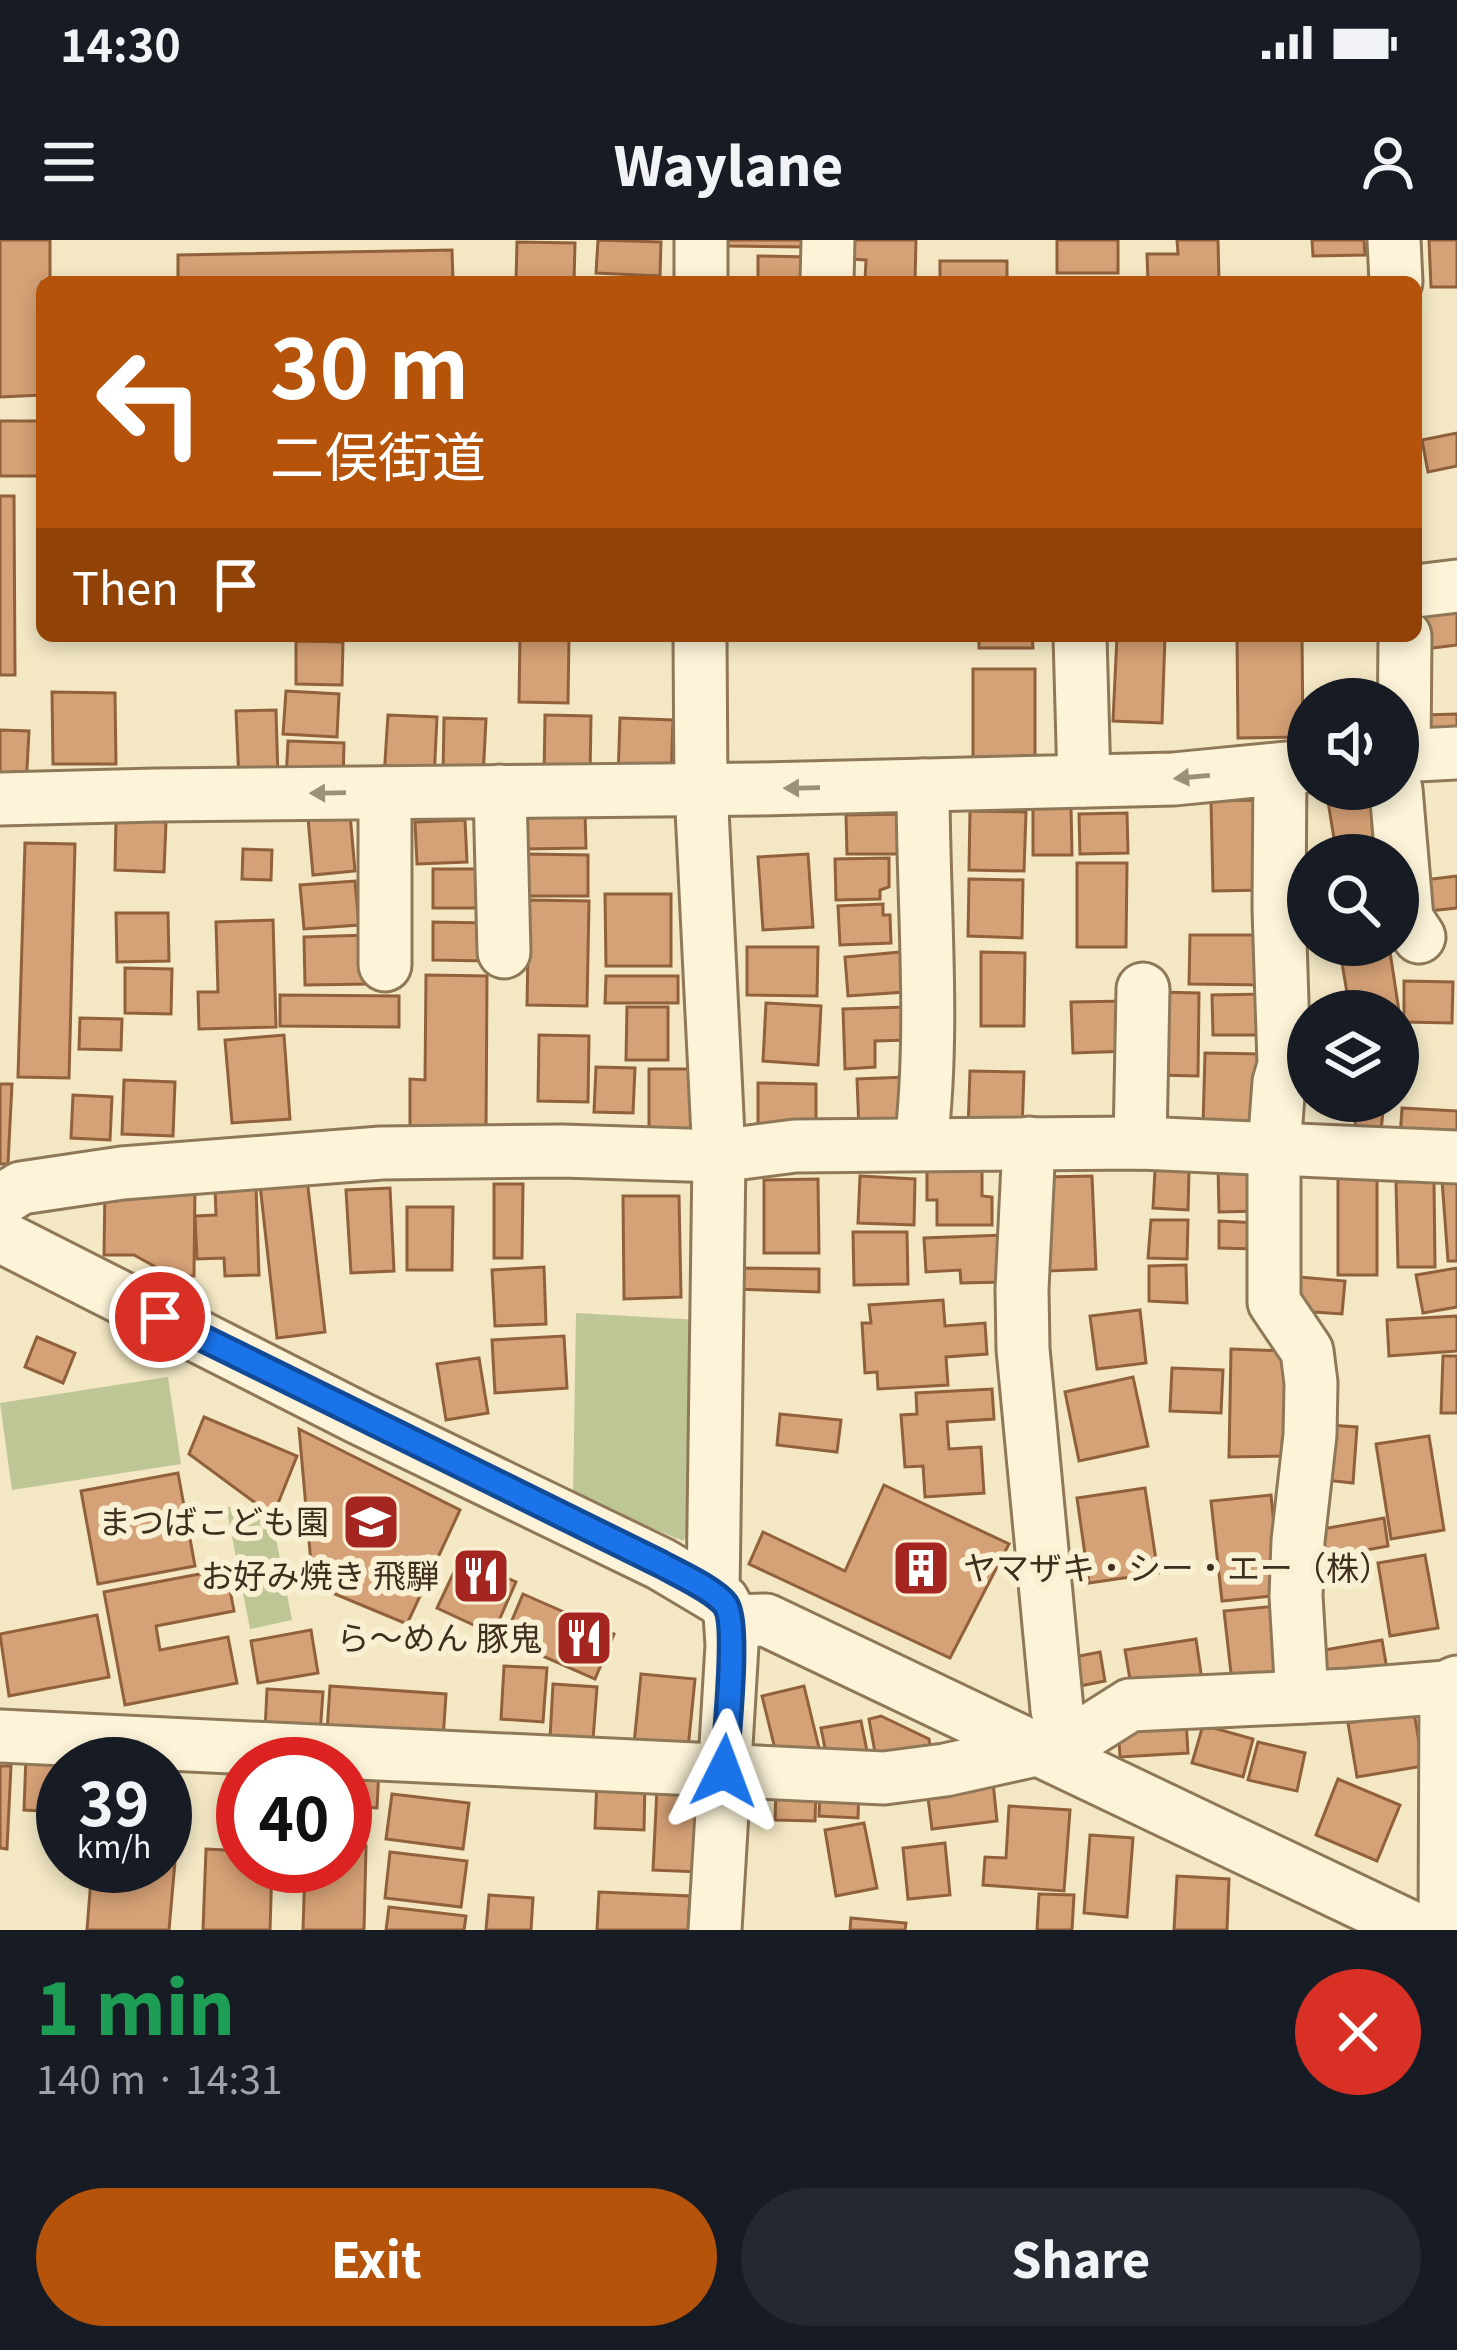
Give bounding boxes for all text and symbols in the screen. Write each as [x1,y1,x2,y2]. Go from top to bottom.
text: 14:30 [60,10,181,75]
text: Waylane [614,123,843,202]
icon: menu [36,129,102,195]
icon: person [1355,129,1421,195]
text: 30 m [270,302,469,423]
icon: left [72,324,228,480]
text: 二俣街道 [270,414,486,493]
icon: arrive [203,552,269,618]
text: Then [72,553,179,618]
map controls [1287,678,1419,1122]
button: sound [1287,678,1419,810]
one-way arrow [1173,768,1210,787]
one-way arrow [782,778,820,797]
one-way arrow [308,783,346,803]
button: search [1287,834,1419,966]
button: layers [1287,990,1419,1122]
pin [109,1266,211,1368]
icon: arrive [127,1284,193,1350]
school or university icon: まつばこども園 [340,1491,402,1553]
place label: まつばこども園 [98,1496,329,1544]
building icon: ヤマザキ・シー・エー（株） [890,1537,952,1599]
place label: ヤマザキ・シー・エー（株） [963,1542,1392,1590]
restaurant icon: お好み焼き 飛騨 [450,1545,512,1607]
place label: お好み焼き 飛騨 [201,1550,439,1598]
restaurant icon: ら～めん 豚鬼 [553,1607,615,1669]
place label: ら～めん 豚鬼 [337,1612,542,1660]
position arrow [661,1708,787,1834]
speed limit sign: 40 [216,1737,372,1893]
text: 39 [79,1756,149,1843]
text: km/h [77,1823,151,1867]
text: 1 min [36,1951,235,2056]
button: close [1295,1969,1421,2095]
text: 140 m · 14:31 [36,2049,283,2105]
button: Exit [36,2188,717,2326]
button: Share [741,2188,1421,2326]

